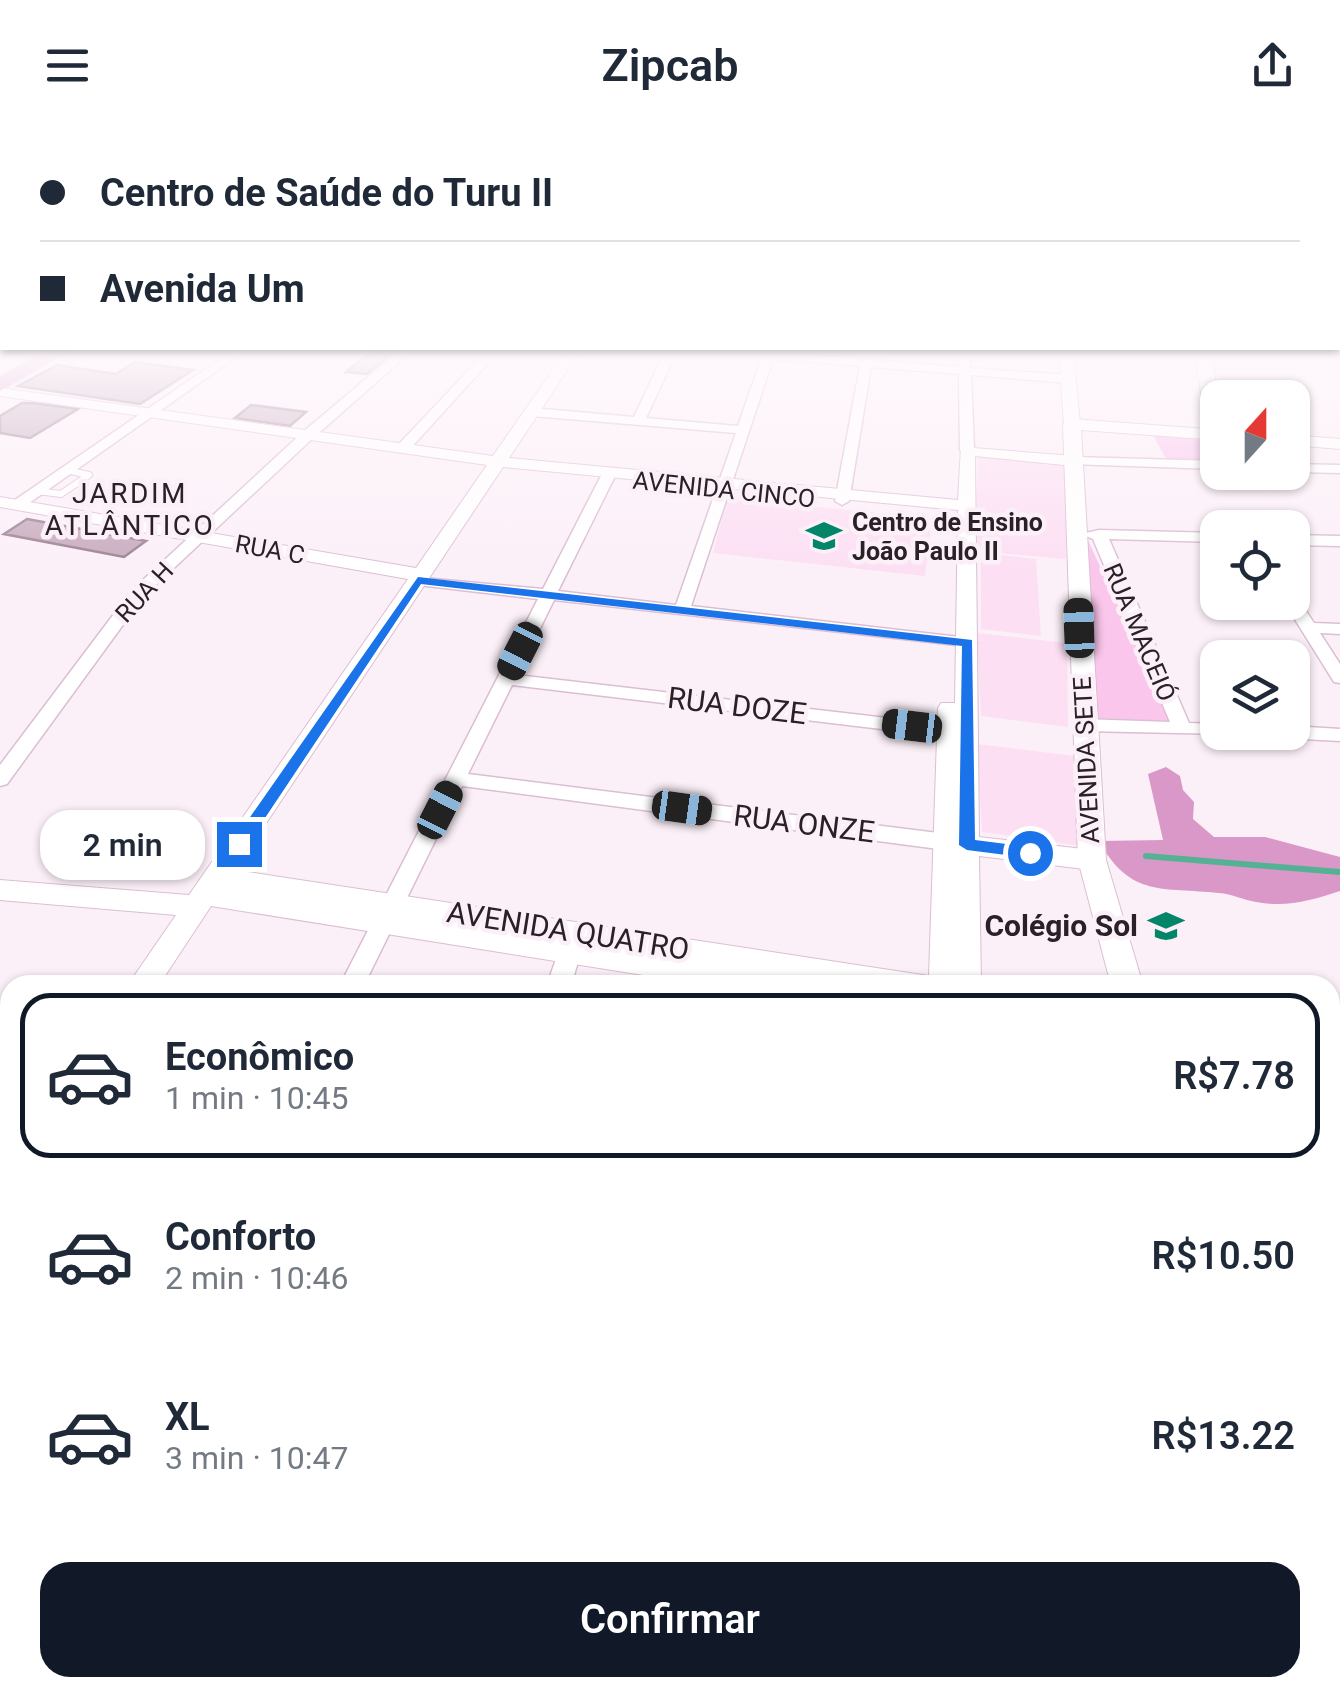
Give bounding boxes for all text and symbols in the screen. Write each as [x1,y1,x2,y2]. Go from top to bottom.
icon: menu [40,38,95,93]
icon: share [1245,38,1300,93]
text: Zipcab [601,39,739,92]
text: Centro de Saúde do Turu II [100,171,553,215]
text: Avenida Um [100,267,305,311]
north arrow [1200,380,1310,490]
map controls [1200,380,1310,750]
street label: AVENIDA CINCO [631,466,816,513]
district label: JARDIM ATLÂNTICO [45,477,215,542]
place label: Centro de Ensino João Paulo II [852,508,1043,566]
button: locate [1200,510,1310,620]
school or university icon: Centro de Ensino João Paulo II [805,517,843,555]
street label: RUA C [233,529,307,570]
street label: RUA H [109,556,179,628]
street label: RUA MACEIÓ [1098,559,1182,705]
car [1063,597,1095,659]
car [493,617,547,685]
button: layers [1200,640,1310,750]
street label: AVENIDA SETE [1068,676,1105,844]
street label: RUA DOZE [666,680,809,731]
car [880,707,944,745]
car [413,776,467,844]
car [650,789,714,827]
street label: RUA ONZE [732,797,877,850]
callout: 2 min [39,809,204,879]
route end [217,822,262,867]
text: 2 min [82,826,163,864]
route start [1008,831,1053,876]
street label: AVENIDA QUATRO [444,894,692,967]
school or university icon: Colégio Sol [1147,907,1185,945]
place label: Colégio Sol [984,908,1138,943]
icon: car [45,1031,135,1121]
text: Econômico [165,1035,354,1079]
text: R$7.78 [1173,1054,1295,1098]
text: 1 min · 10:45 [165,1079,348,1117]
icon: car [45,1211,135,1301]
text: Conforto [165,1215,316,1259]
text: R$10.50 [1152,1234,1295,1278]
text: 2 min · 10:46 [165,1259,348,1297]
icon: car [45,1391,135,1481]
text: XL [165,1395,210,1439]
text: R$13.22 [1152,1414,1295,1458]
text: 3 min · 10:47 [165,1439,348,1477]
button: Confirmar [40,1562,1300,1677]

